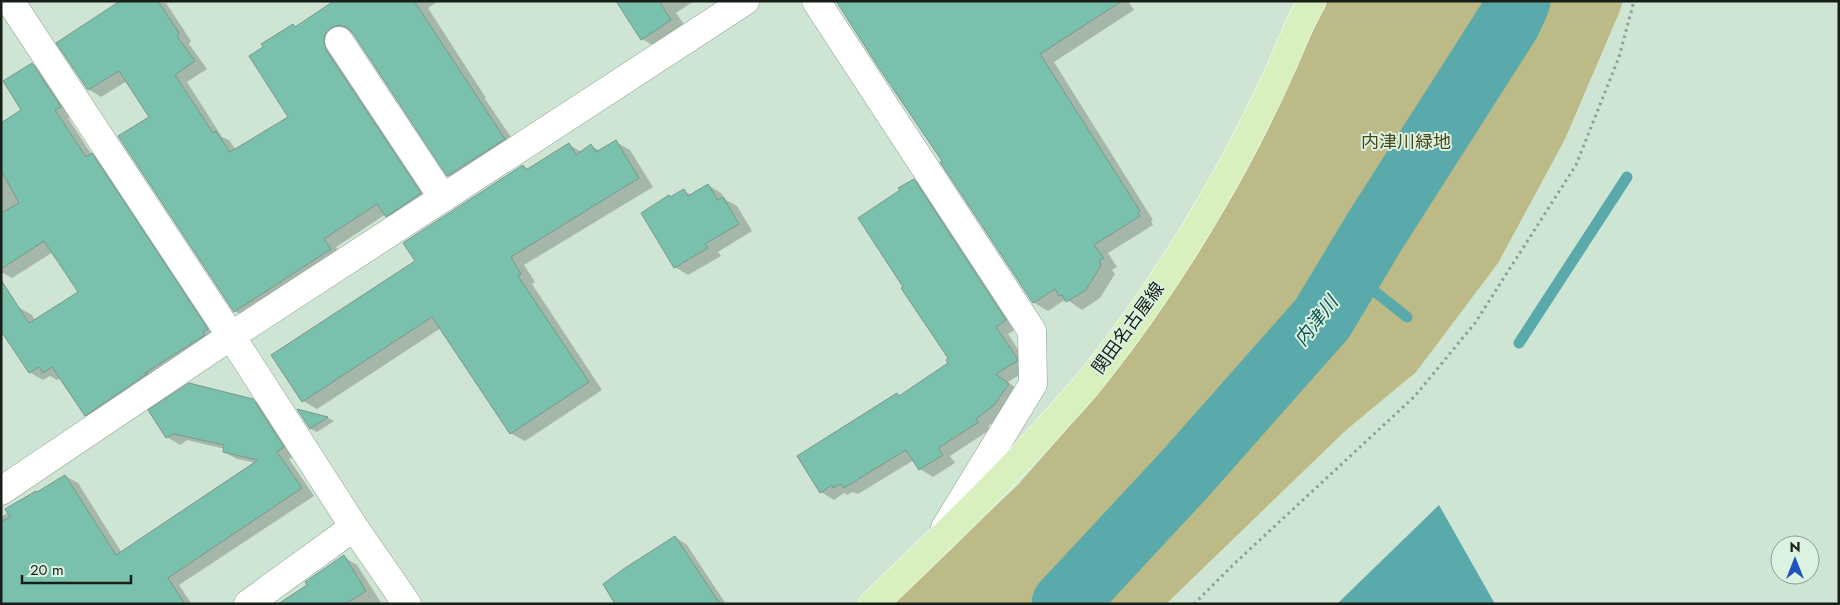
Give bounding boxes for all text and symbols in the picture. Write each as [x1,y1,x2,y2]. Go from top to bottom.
park label: 内津川緑地 [1361,129,1451,155]
street label: 関田名古屋線 [1086,277,1170,379]
water label: 内津川 [1288,289,1345,352]
north arrow [1770,535,1820,585]
text: N [1789,537,1801,557]
scale bar [22,552,131,584]
text: 20 m [30,559,64,581]

